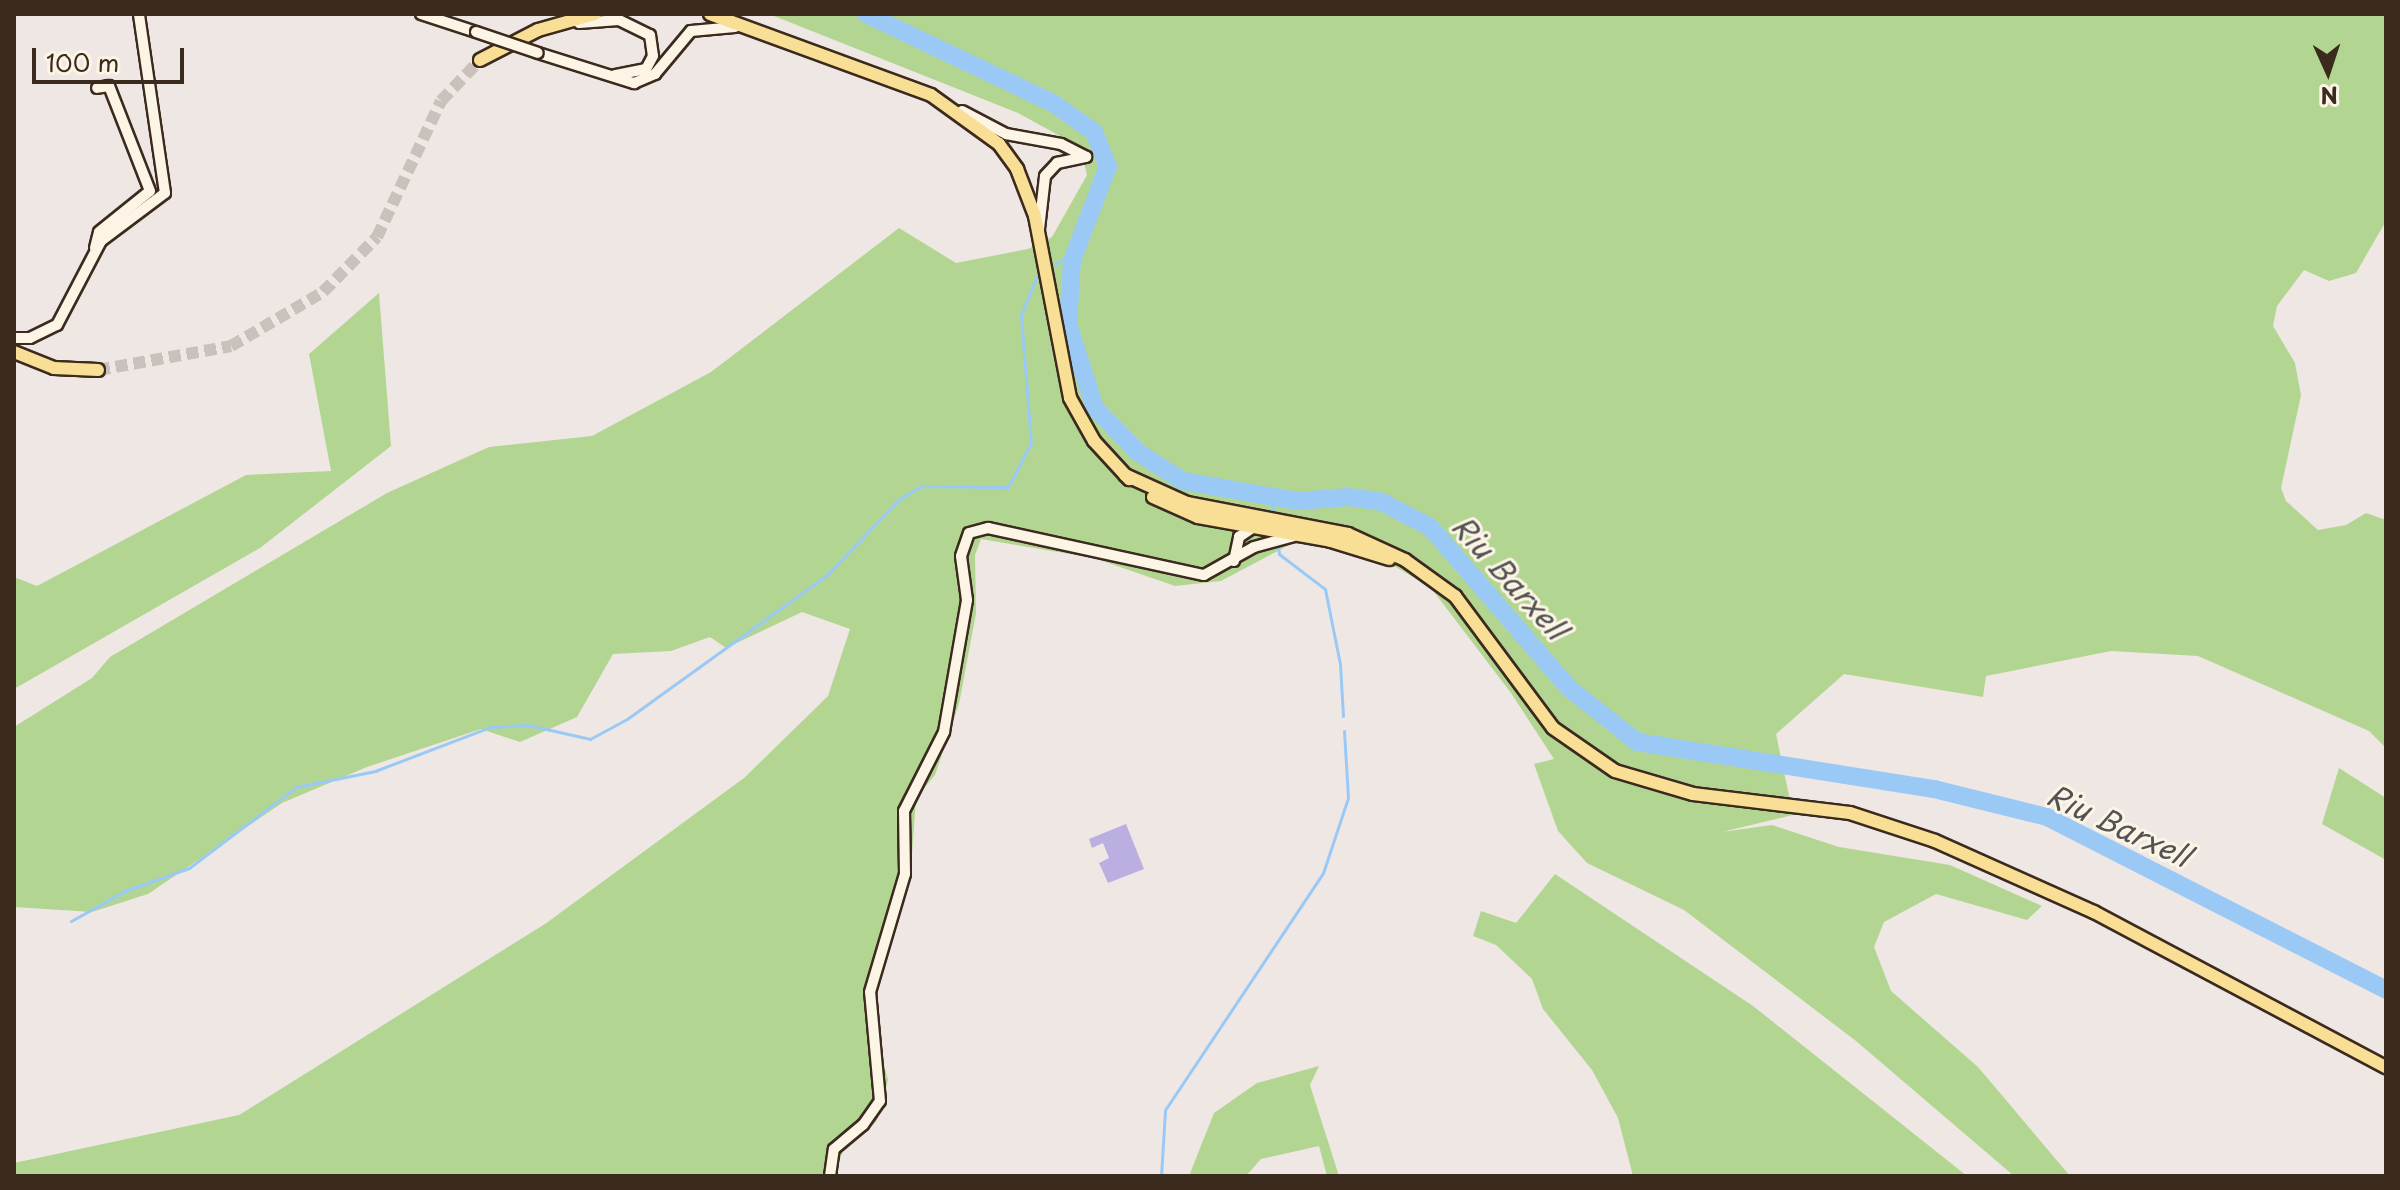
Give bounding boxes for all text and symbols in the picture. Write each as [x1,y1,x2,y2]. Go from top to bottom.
scale bar [36,32,188,82]
north arrow [2288,32,2368,112]
text: 100 m [46,44,119,80]
text: N [2320,80,2339,113]
water label: Riu Barxell [1444,507,1576,647]
water label: Riu Barxell [2040,775,2198,875]

